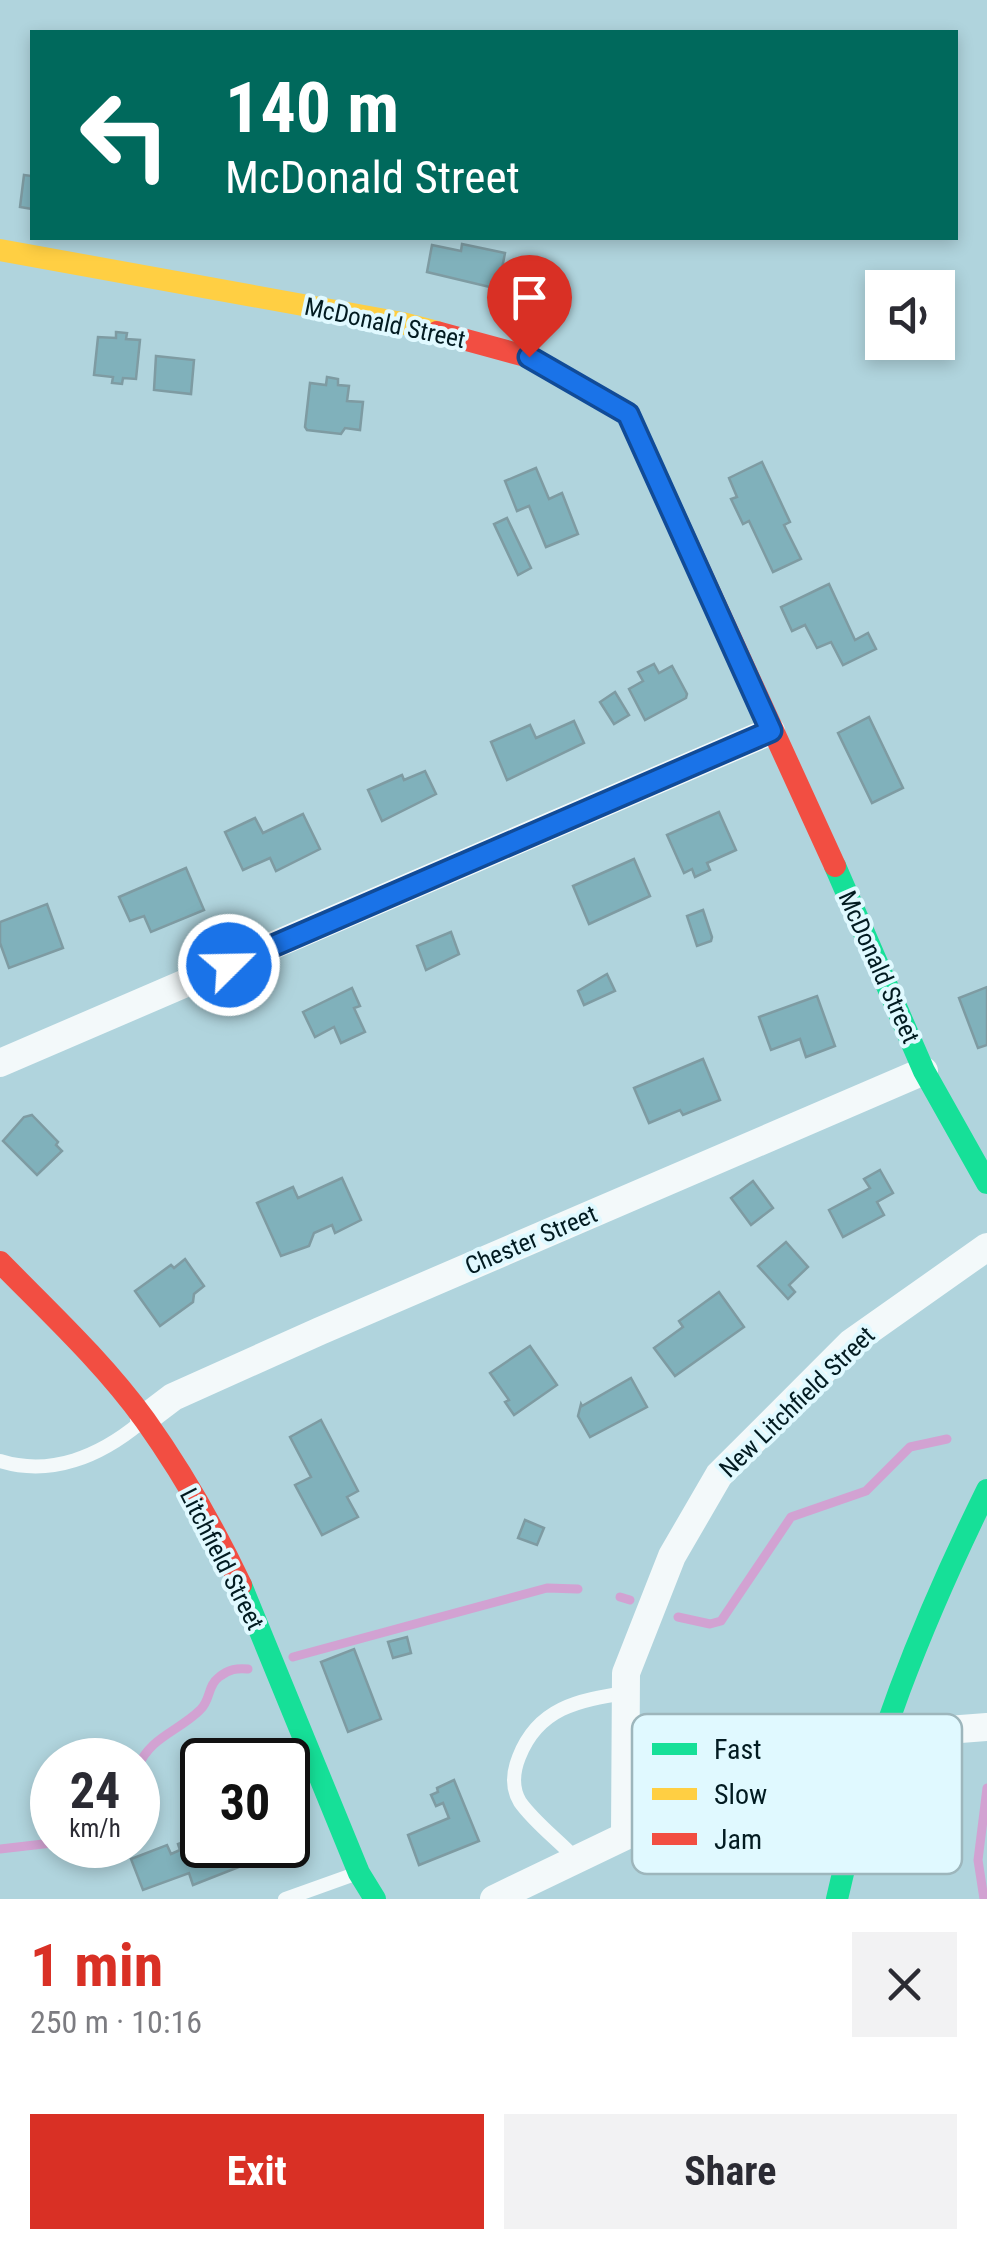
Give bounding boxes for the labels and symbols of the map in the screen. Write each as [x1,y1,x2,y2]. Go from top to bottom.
pin [487,255,572,358]
street label: McDonald Street [302,292,468,354]
street label: McDonald Street [832,886,926,1048]
position arrow [177,913,281,1017]
street label: Chester Street [461,1199,601,1281]
street label: New Litchfield Street [713,1321,881,1483]
street label: Litchfield Street [174,1483,270,1635]
legend [632,1714,962,1874]
text: Fast [714,1733,761,1766]
speed limit sign: 30 [180,1738,310,1868]
text: Slow [714,1778,767,1811]
text: Jam [714,1823,762,1856]

